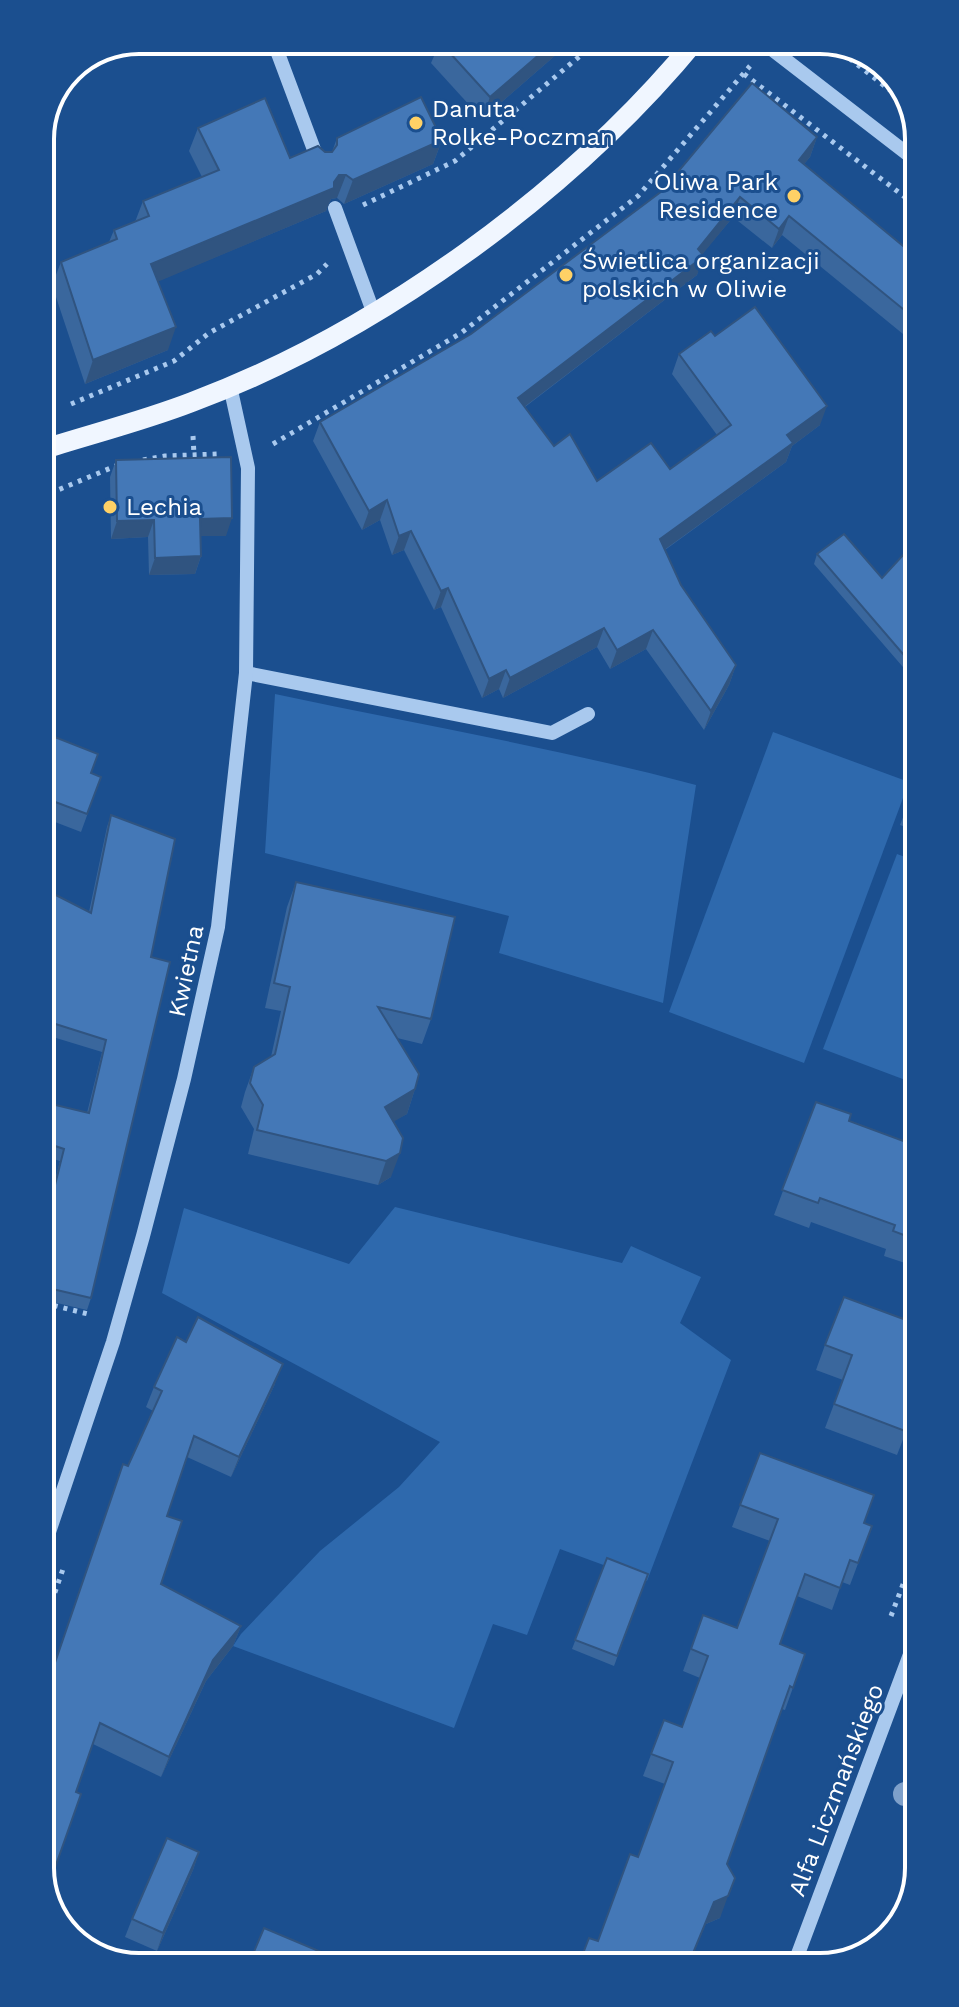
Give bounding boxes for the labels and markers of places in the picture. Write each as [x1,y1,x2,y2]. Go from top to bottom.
place label: Danuta Rolke-Poczman [432,95,615,151]
marker: Danuta Rolke-Poczman [407,114,425,132]
place label: Oliwa Park Residence [654,168,778,224]
marker: Oliwa Park Residence [785,187,803,205]
place label: Świetlica organizacji polskich w Oliwie [582,247,820,303]
marker: Świetlica organizacji polskich w Oliwie [557,266,575,284]
place label: Lechia [126,493,202,521]
marker: Lechia [101,498,119,516]

